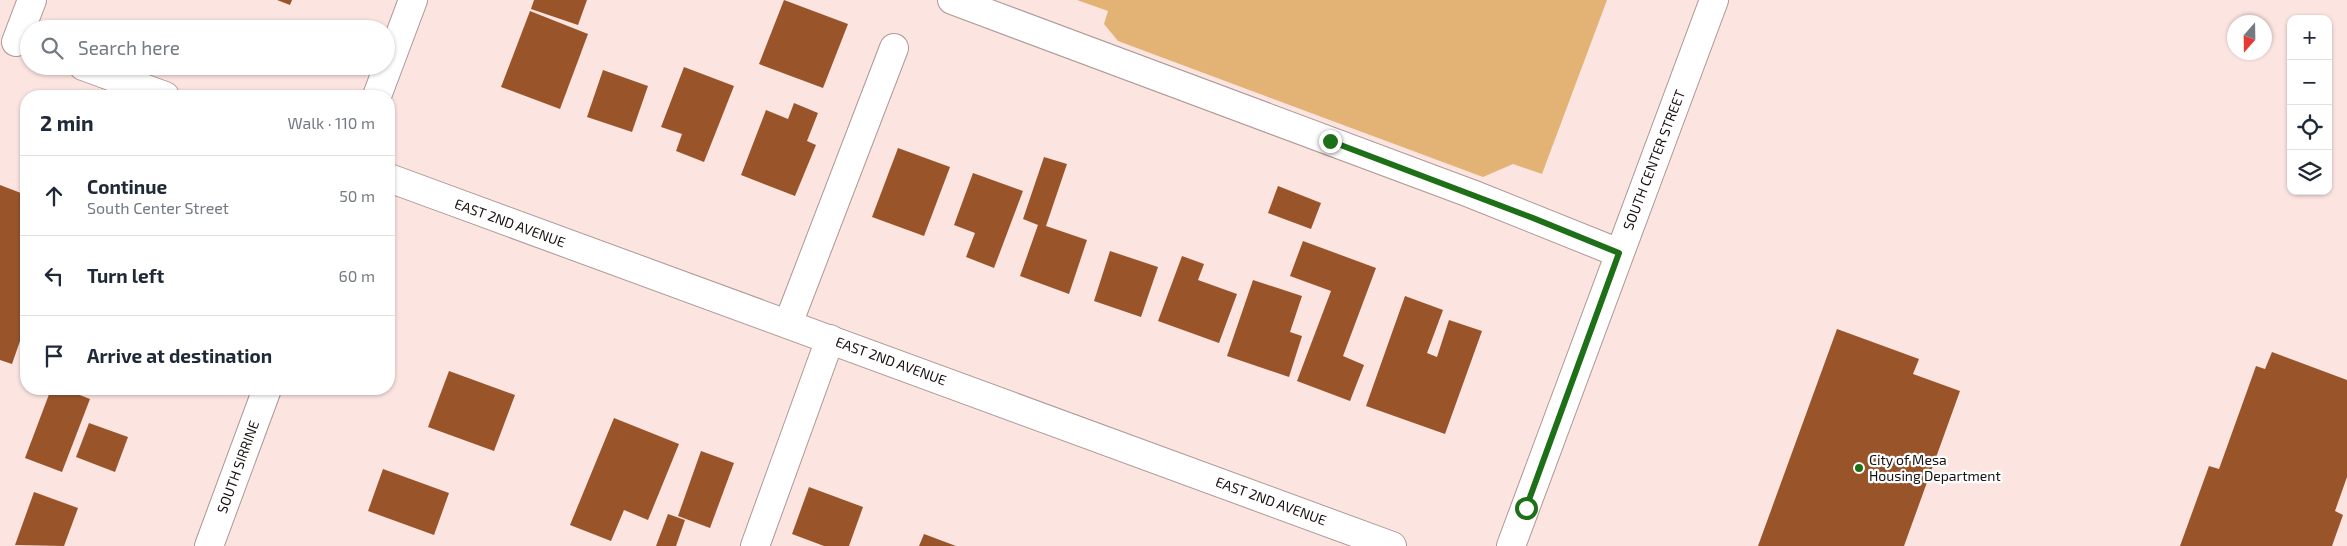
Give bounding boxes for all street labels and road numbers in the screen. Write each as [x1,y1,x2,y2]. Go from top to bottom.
street label: SOUTH CENTER STREET [1619,87,1688,232]
street label: EAST 2ND AVENUE [452,195,568,251]
street label: EAST 2ND AVENUE [833,333,949,389]
street label: SOUTH SIRRINE [213,418,262,515]
street label: EAST 2ND AVENUE [1213,473,1329,529]

